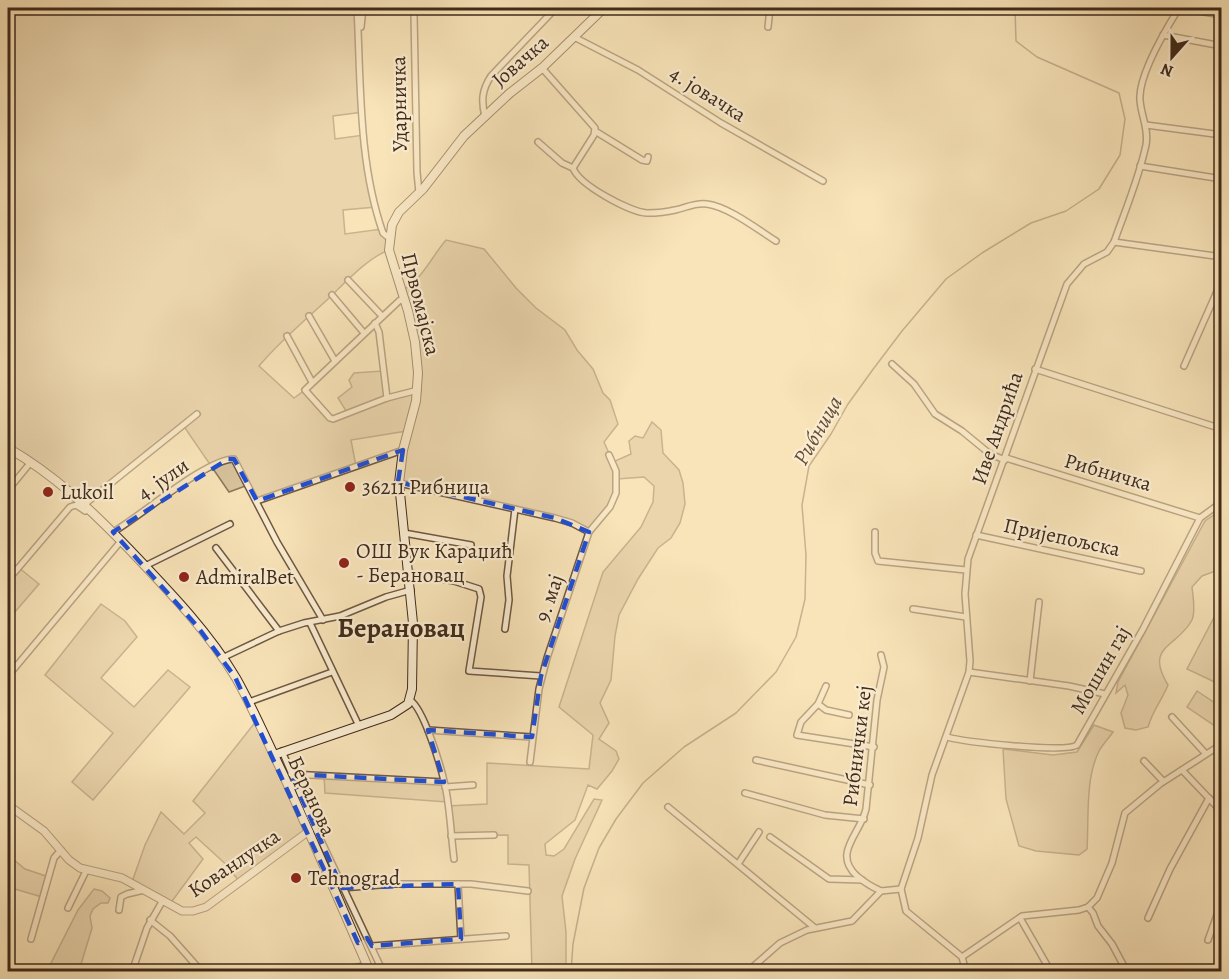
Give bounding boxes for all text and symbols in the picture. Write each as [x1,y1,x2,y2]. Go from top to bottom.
north arrow [1142,27,1202,87]
street label: Јовачка [486,28,555,93]
street label: Ударничка [384,55,414,152]
text: N [1157,58,1176,82]
street label: 4. јовачка [664,59,752,129]
street label: Првомајска [395,250,447,359]
street label: Иве Андрића [965,367,1030,488]
water label: Рибница [786,390,850,471]
street label: Рибничка [1061,446,1155,498]
street label: 4. јули [132,451,194,507]
place label: 36211 Рибница [362,473,490,501]
place label: Lukoil [60,478,114,506]
marker: 36211 Рибница [343,480,357,494]
marker: Lukoil [41,485,55,499]
street label: Пријепољска [1001,511,1123,563]
place label: ОШ Вук Караџић - Берановац [356,537,513,589]
marker: ОШ Вук Караџић - Берановац [337,556,351,570]
place label: AdmiralBet [195,563,294,591]
marker: AdmiralBet [177,570,191,584]
street label: 9. мај [528,570,570,626]
district label: Берановац [337,610,465,646]
street label: Мошин гај [1063,621,1137,719]
street label: Рибнички кеј [836,684,878,808]
street label: Беранова [281,751,343,841]
street label: Кованлучка [182,822,286,904]
place label: Tehnograd [308,864,401,892]
marker: Tehnograd [289,871,303,885]

